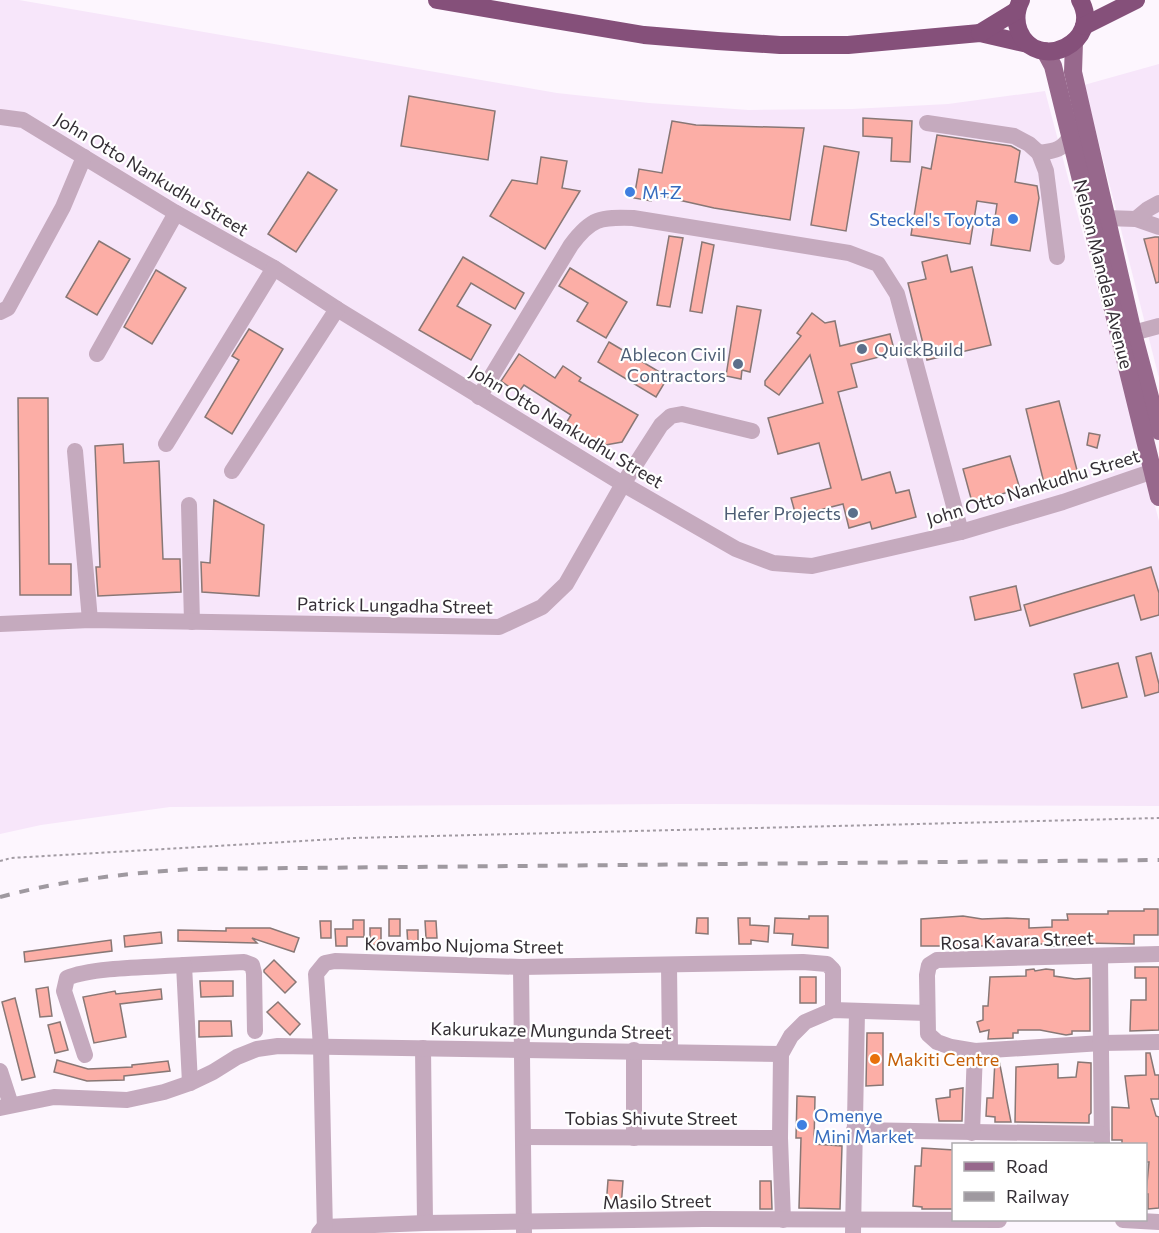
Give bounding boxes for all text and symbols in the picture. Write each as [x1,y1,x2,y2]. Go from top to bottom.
street label: John Otto Nankudhu Street [51,107,253,241]
street label: Nelson Mandela Avenue [1070,177,1138,371]
place label: M+Z [642,181,682,203]
marker: M+Z [623,185,637,199]
place label: Steckel's Toyota [869,208,1001,230]
marker: Steckel's Toyota [1006,212,1020,226]
place label: QuickBuild [874,338,963,360]
marker: QuickBuild [855,342,869,356]
place label: Ablecon Civil Contractors [620,343,726,386]
marker: Ablecon Civil Contractors [731,357,745,371]
street label: John Otto Nankudhu Street [466,359,668,493]
street label: John Otto Nankudhu Street [924,444,1142,530]
place label: Hefer Projects [724,502,841,524]
marker: Hefer Projects [846,506,860,520]
street label: Patrick Lungadha Street [297,592,493,618]
street label: Rosa Kavara Street [940,926,1094,954]
street label: Kovambo Nujoma Street [364,932,564,958]
street label: Kakurukaze Mungunda Street [430,1017,672,1043]
place label: Makiti Centre [887,1048,999,1070]
marker: Makiti Centre [868,1052,882,1066]
place label: Omenye Mini Market [814,1104,914,1147]
street label: Tobias Shivute Street [564,1107,738,1129]
marker: Omenye Mini Market [795,1118,809,1132]
legend [952,1143,1147,1221]
text: Road [1006,1155,1048,1177]
text: Railway [1006,1185,1069,1207]
street label: Masilo Street [602,1189,712,1213]

